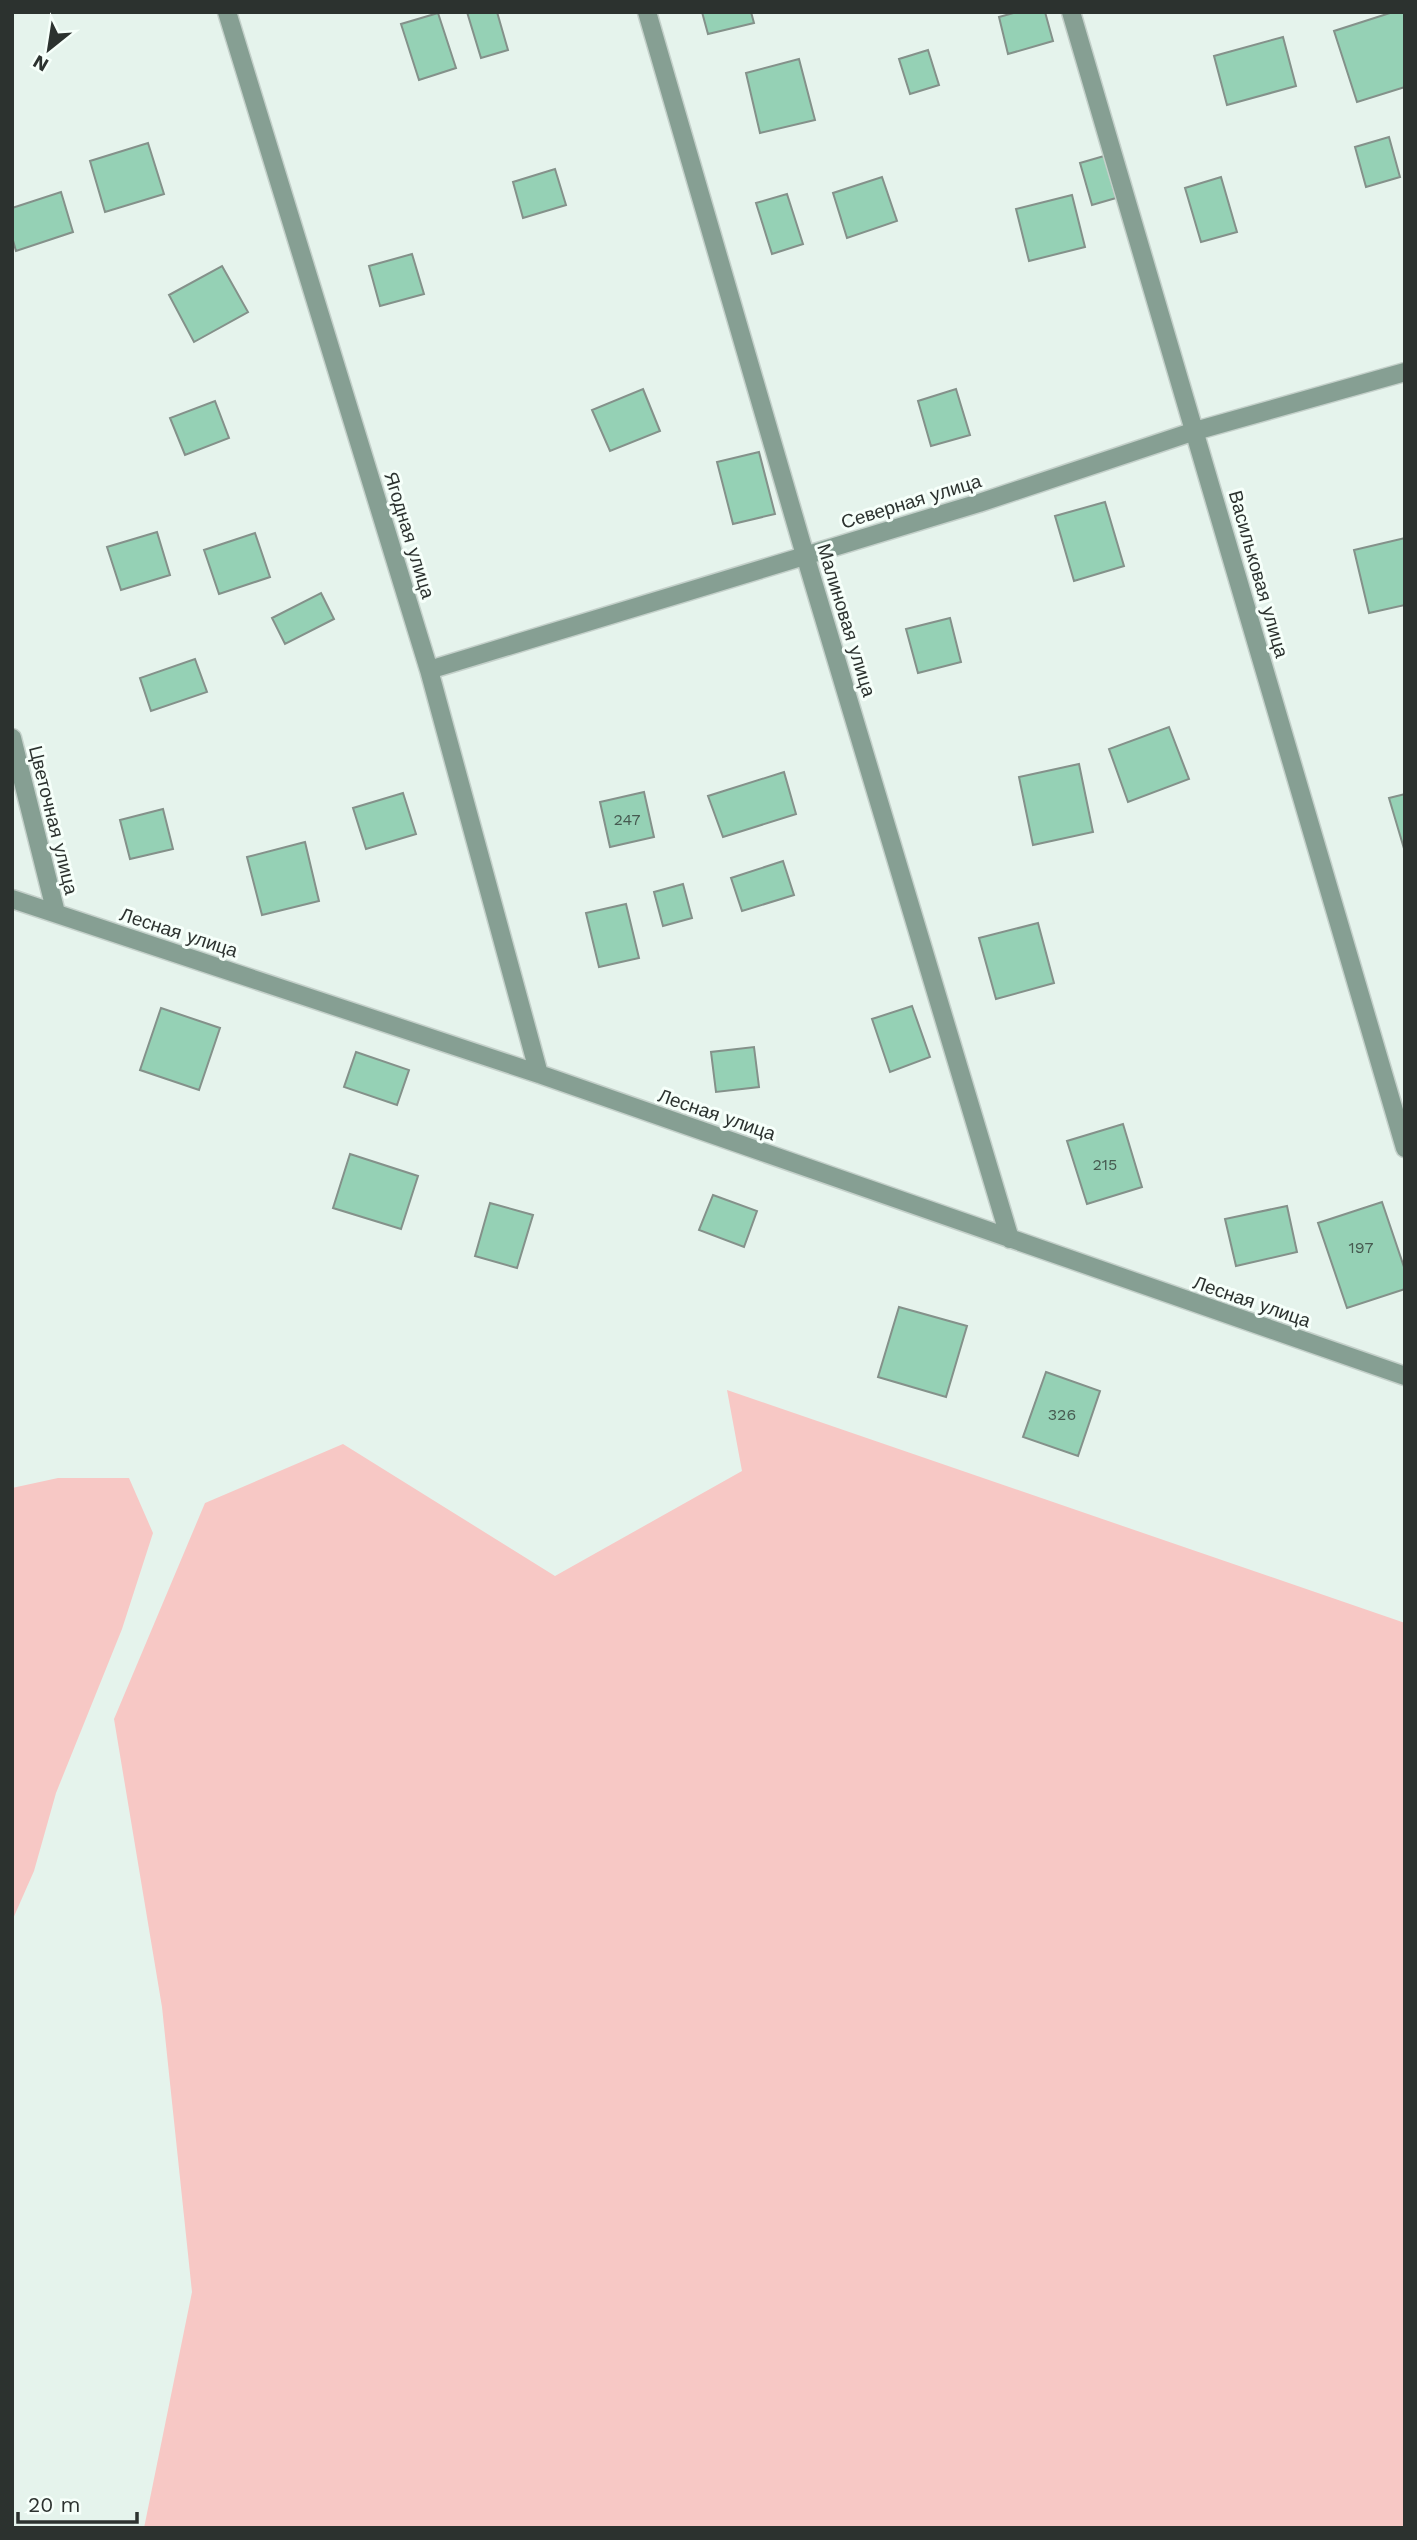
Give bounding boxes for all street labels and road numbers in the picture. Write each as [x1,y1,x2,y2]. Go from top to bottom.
street label: Ягодная улица [379,469,440,602]
street label: Северная улица [838,469,984,534]
street label: Васильковая улица [1224,488,1294,661]
street label: Малиновая улица [812,541,881,700]
street label: Цветочная улица [24,743,83,897]
street label: Лесная улица [117,903,241,962]
street label: Лесная улица [655,1084,779,1145]
street label: Лесная улица [1190,1271,1314,1332]

